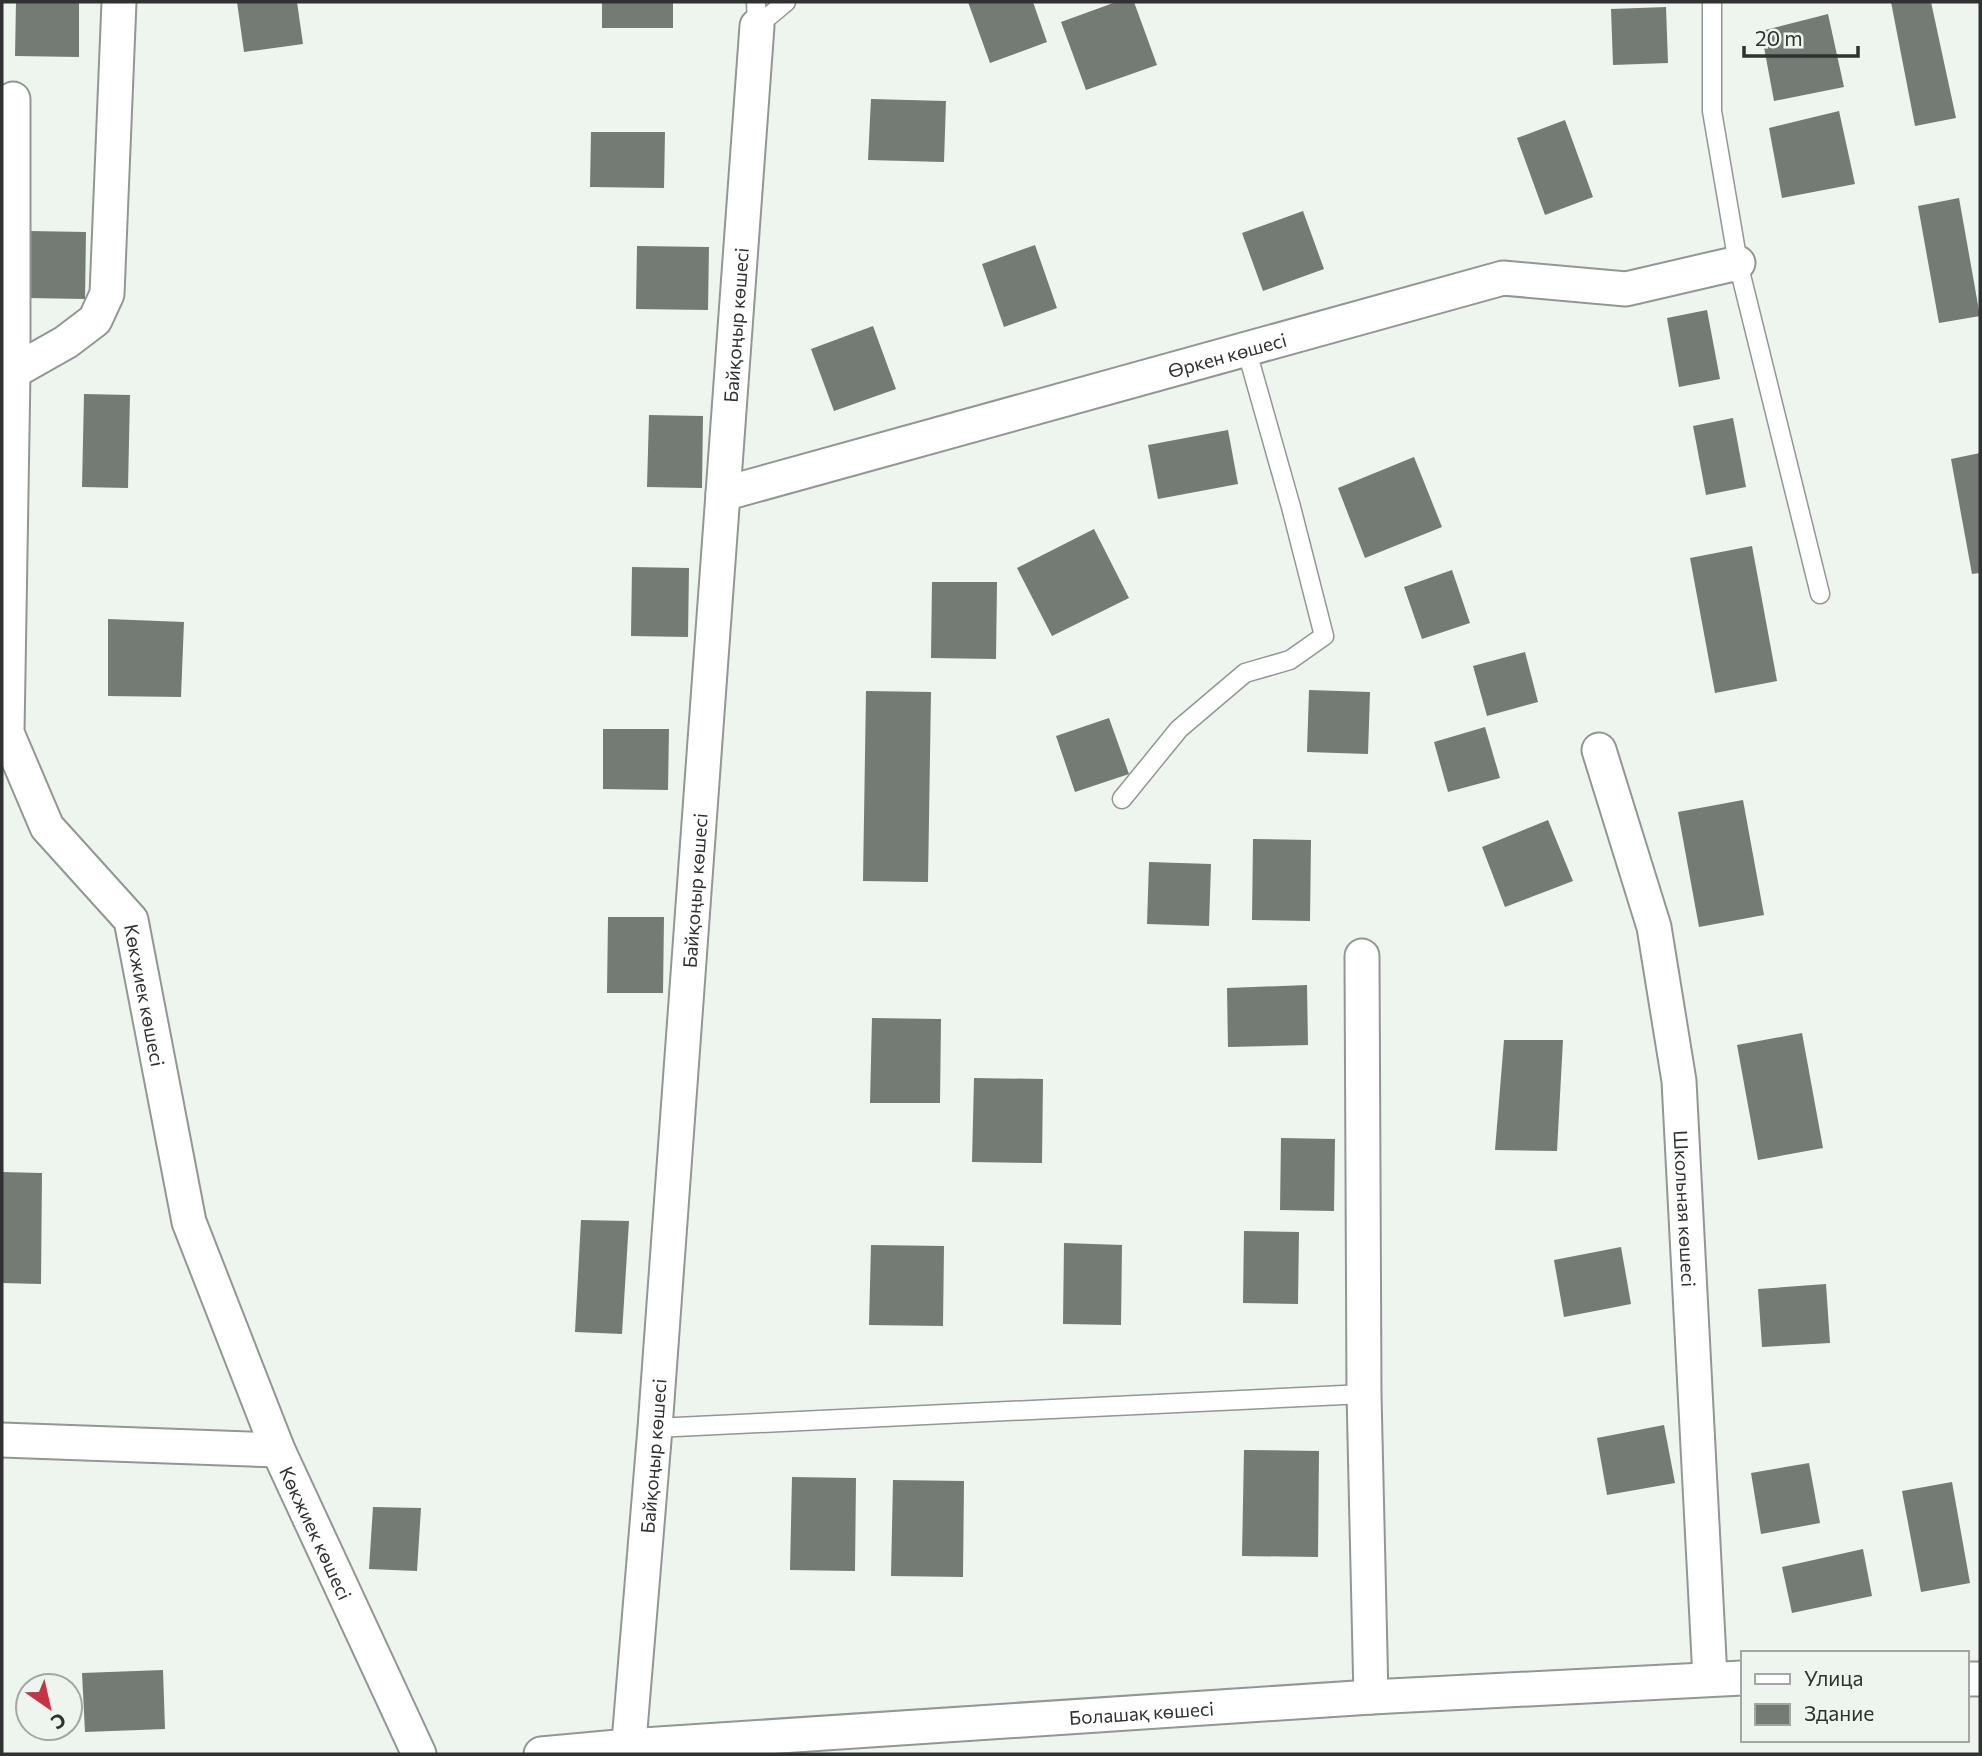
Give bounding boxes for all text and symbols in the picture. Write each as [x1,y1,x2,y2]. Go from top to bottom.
scale bar [1744,14,1858,58]
text: 20 m [1755,25,1803,50]
street label: Байқоңыр көшесі [718,247,752,403]
street label: Өркен көшесі [1165,327,1289,382]
street label: Байқоңыр көшесі [677,812,711,969]
street label: Көкжиек көшесі [120,922,170,1068]
street label: Школьная көшесі [1670,1129,1701,1288]
street label: Байқоңыр көшесі [635,1378,670,1534]
street label: Көкжиек көшесі [276,1462,357,1603]
legend [1741,1651,1968,1742]
text: Улица [1804,1665,1863,1690]
north arrow [14,1672,84,1742]
street label: Болашақ көшесі [1068,1696,1215,1728]
text: Здание [1804,1700,1874,1725]
text: С [47,1708,71,1735]

